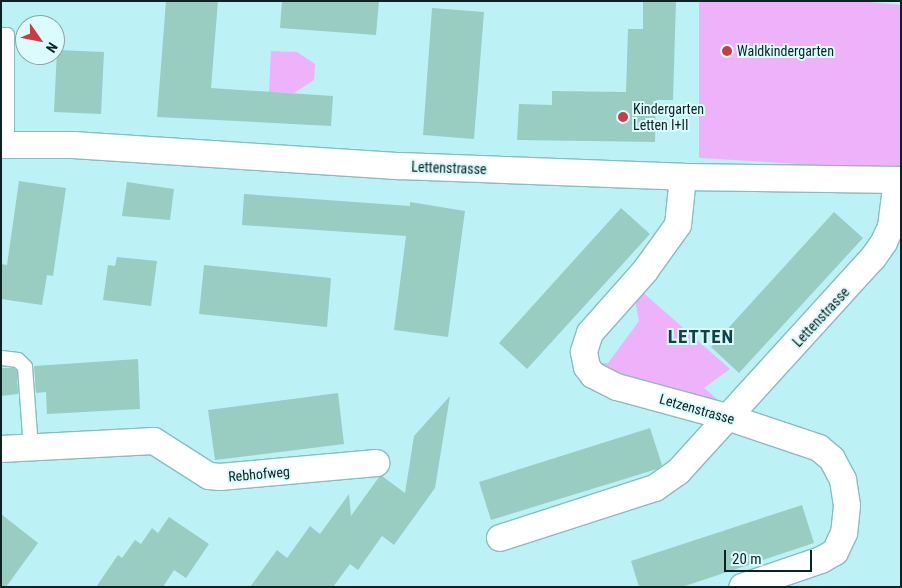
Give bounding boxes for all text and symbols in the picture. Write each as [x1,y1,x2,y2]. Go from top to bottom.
north arrow [15,15,65,65]
text: N [43,40,61,56]
place label: Waldkindergarten [737,43,834,59]
marker: Waldkindergarten [721,45,733,57]
place label: Kindergarten Letten I+II [633,101,704,134]
marker: Kindergarten Letten I+II [617,111,629,123]
street label: Lettenstrasse [411,158,487,178]
street label: Lettenstrasse [789,284,853,350]
district label: LETTEN [667,326,735,348]
street label: Letzenstrasse [658,390,736,428]
street label: Rebhofweg [228,463,290,485]
scale bar [727,540,814,572]
text: 20 m [732,550,762,568]

